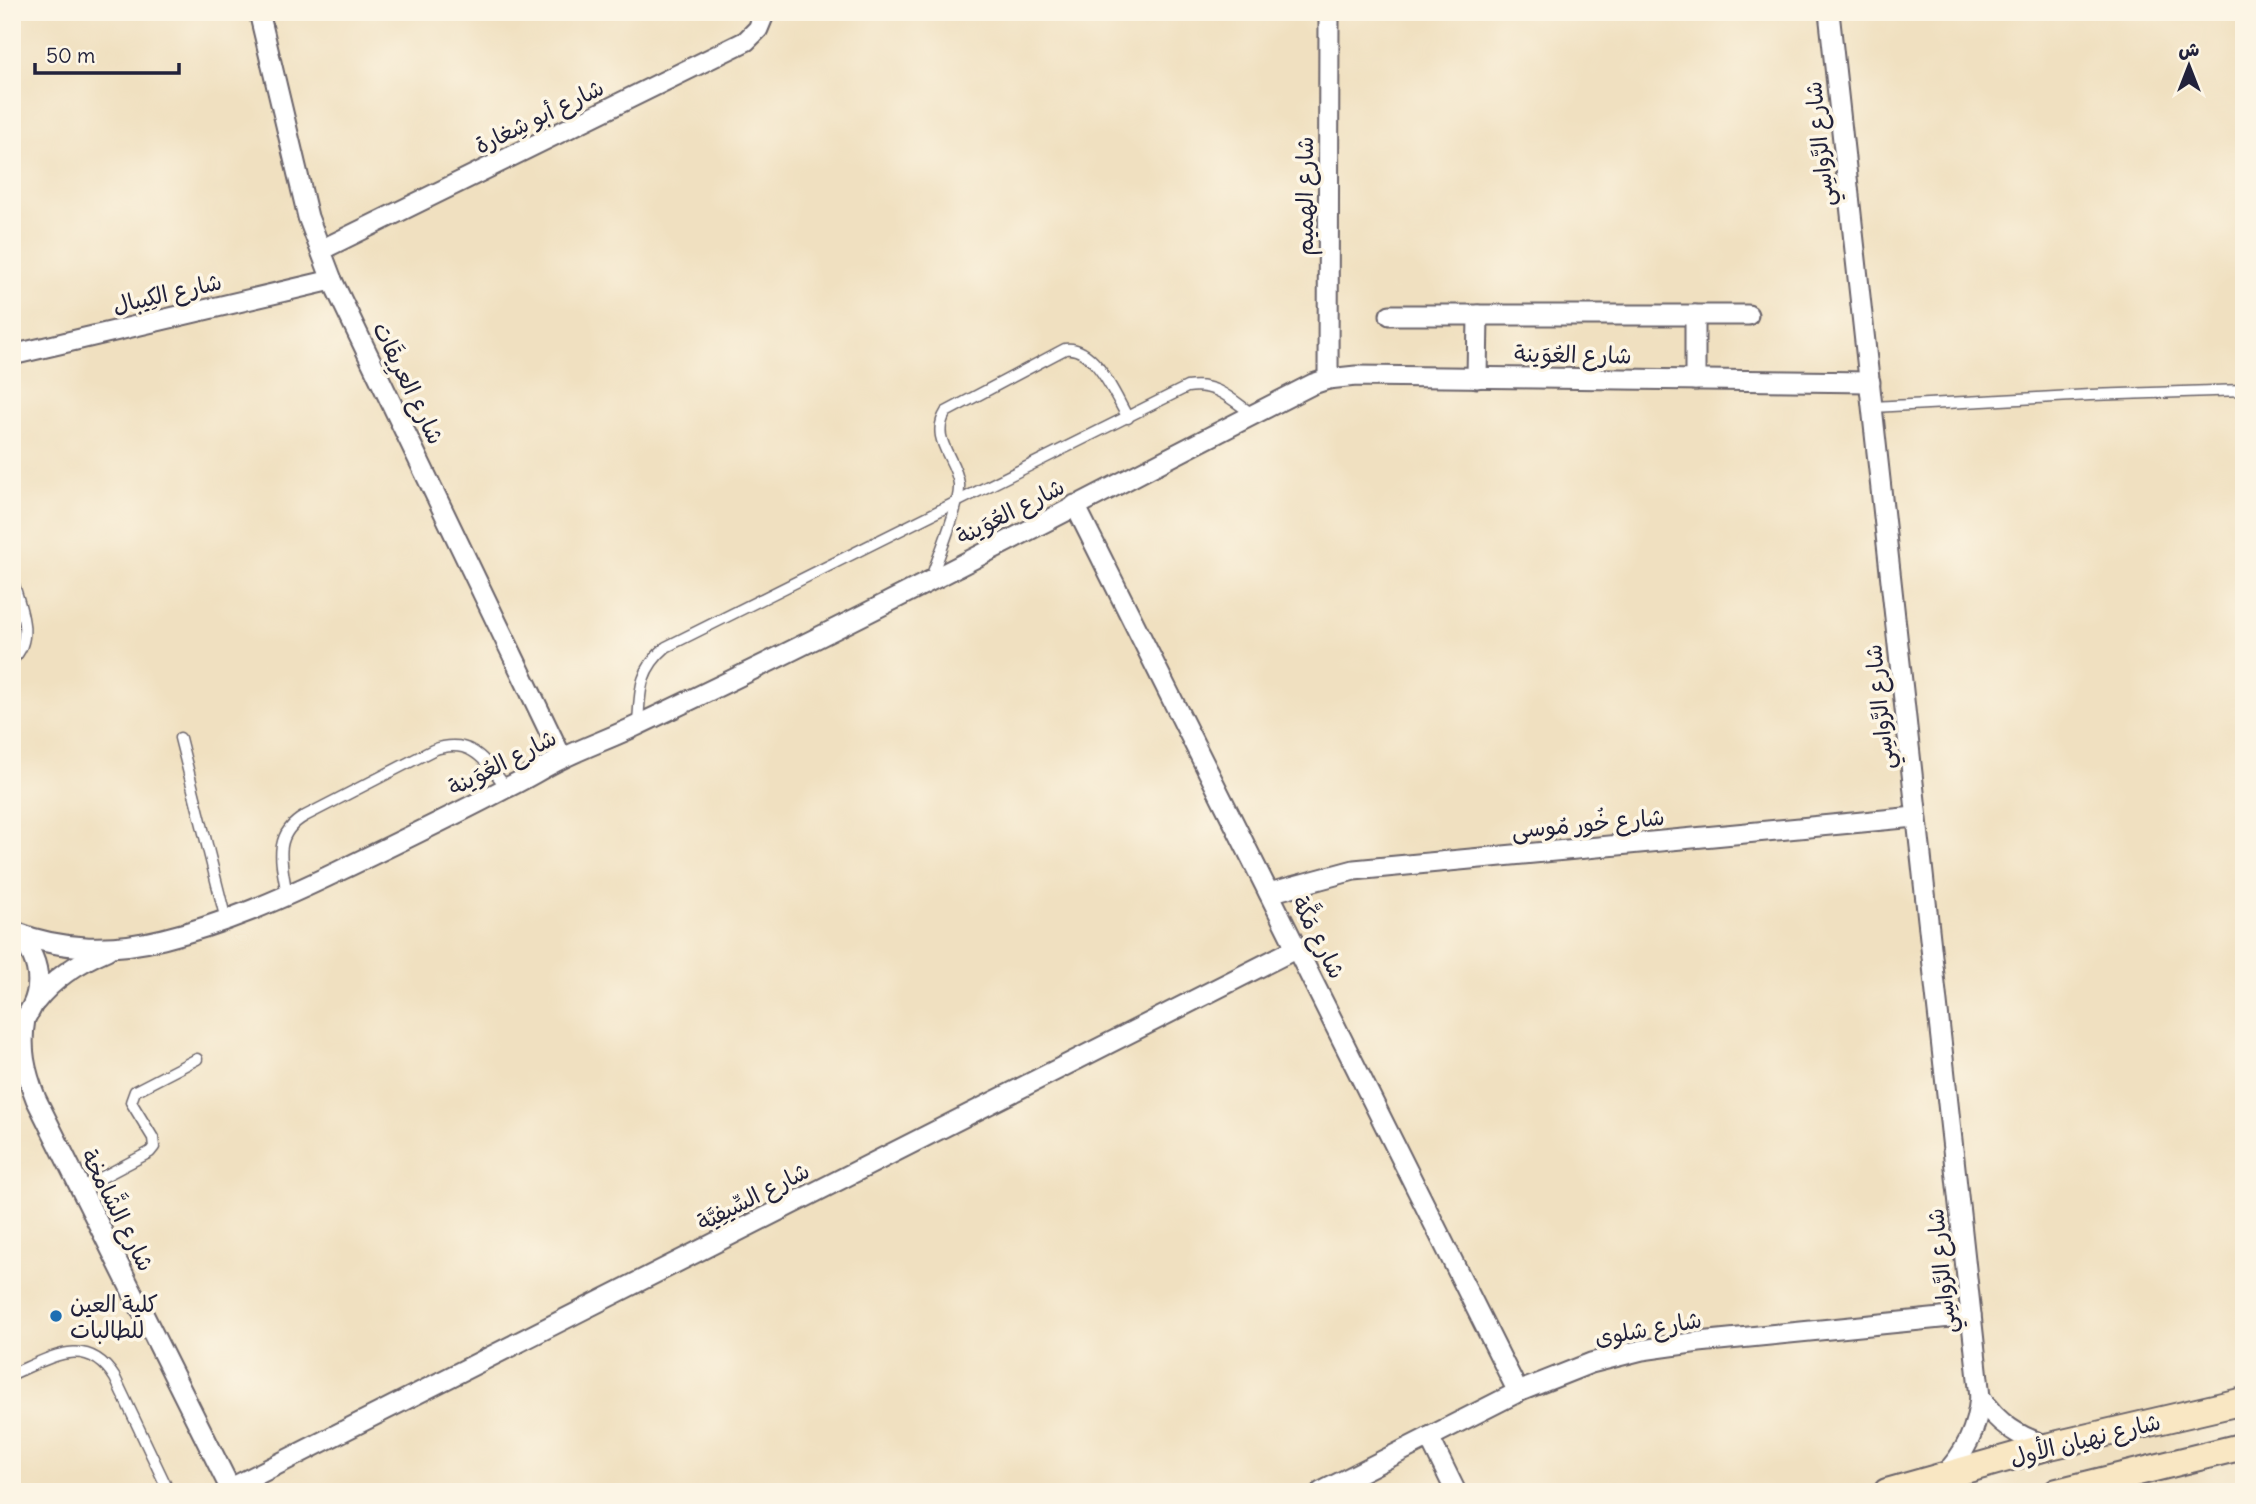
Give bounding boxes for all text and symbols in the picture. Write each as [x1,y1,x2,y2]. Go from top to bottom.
scale bar [35,32,178,76]
north arrow [2154,32,2224,102]
text: ش [2179,37,2200,61]
text: 50 m [46,42,95,69]
street label: شارع أبو شِغارة [470,72,609,162]
street label: شارع الرَّواسِي [1798,79,1847,208]
street label: شارع الهميم [1290,136,1323,256]
street label: شارع الكِيبال [110,266,225,322]
street label: شارع العرِيقَات [364,317,451,451]
street label: شارع العُوَينة [1514,338,1632,372]
street label: شارع العُوَينة [951,471,1070,552]
street label: شارع الرَّواسِي [1858,642,1907,771]
street label: شارع العُوَينة [443,722,562,803]
street label: شارع خُور مُوسى [1510,802,1666,846]
street label: شارع مَكَّة [1284,889,1355,984]
street label: شارع الشَّامخة [73,1143,163,1277]
street label: شارع السِّيفِيَّة [692,1155,815,1238]
street label: شارع الرَّواسِي [1920,1206,1969,1335]
place label: كلية العين للطالبات [70,1289,158,1344]
street label: شارع شلوى [1592,1304,1704,1354]
marker: كلية العين للطالبات [48,1308,64,1324]
street label: شارع نهيان الأول [2006,1405,2164,1474]

